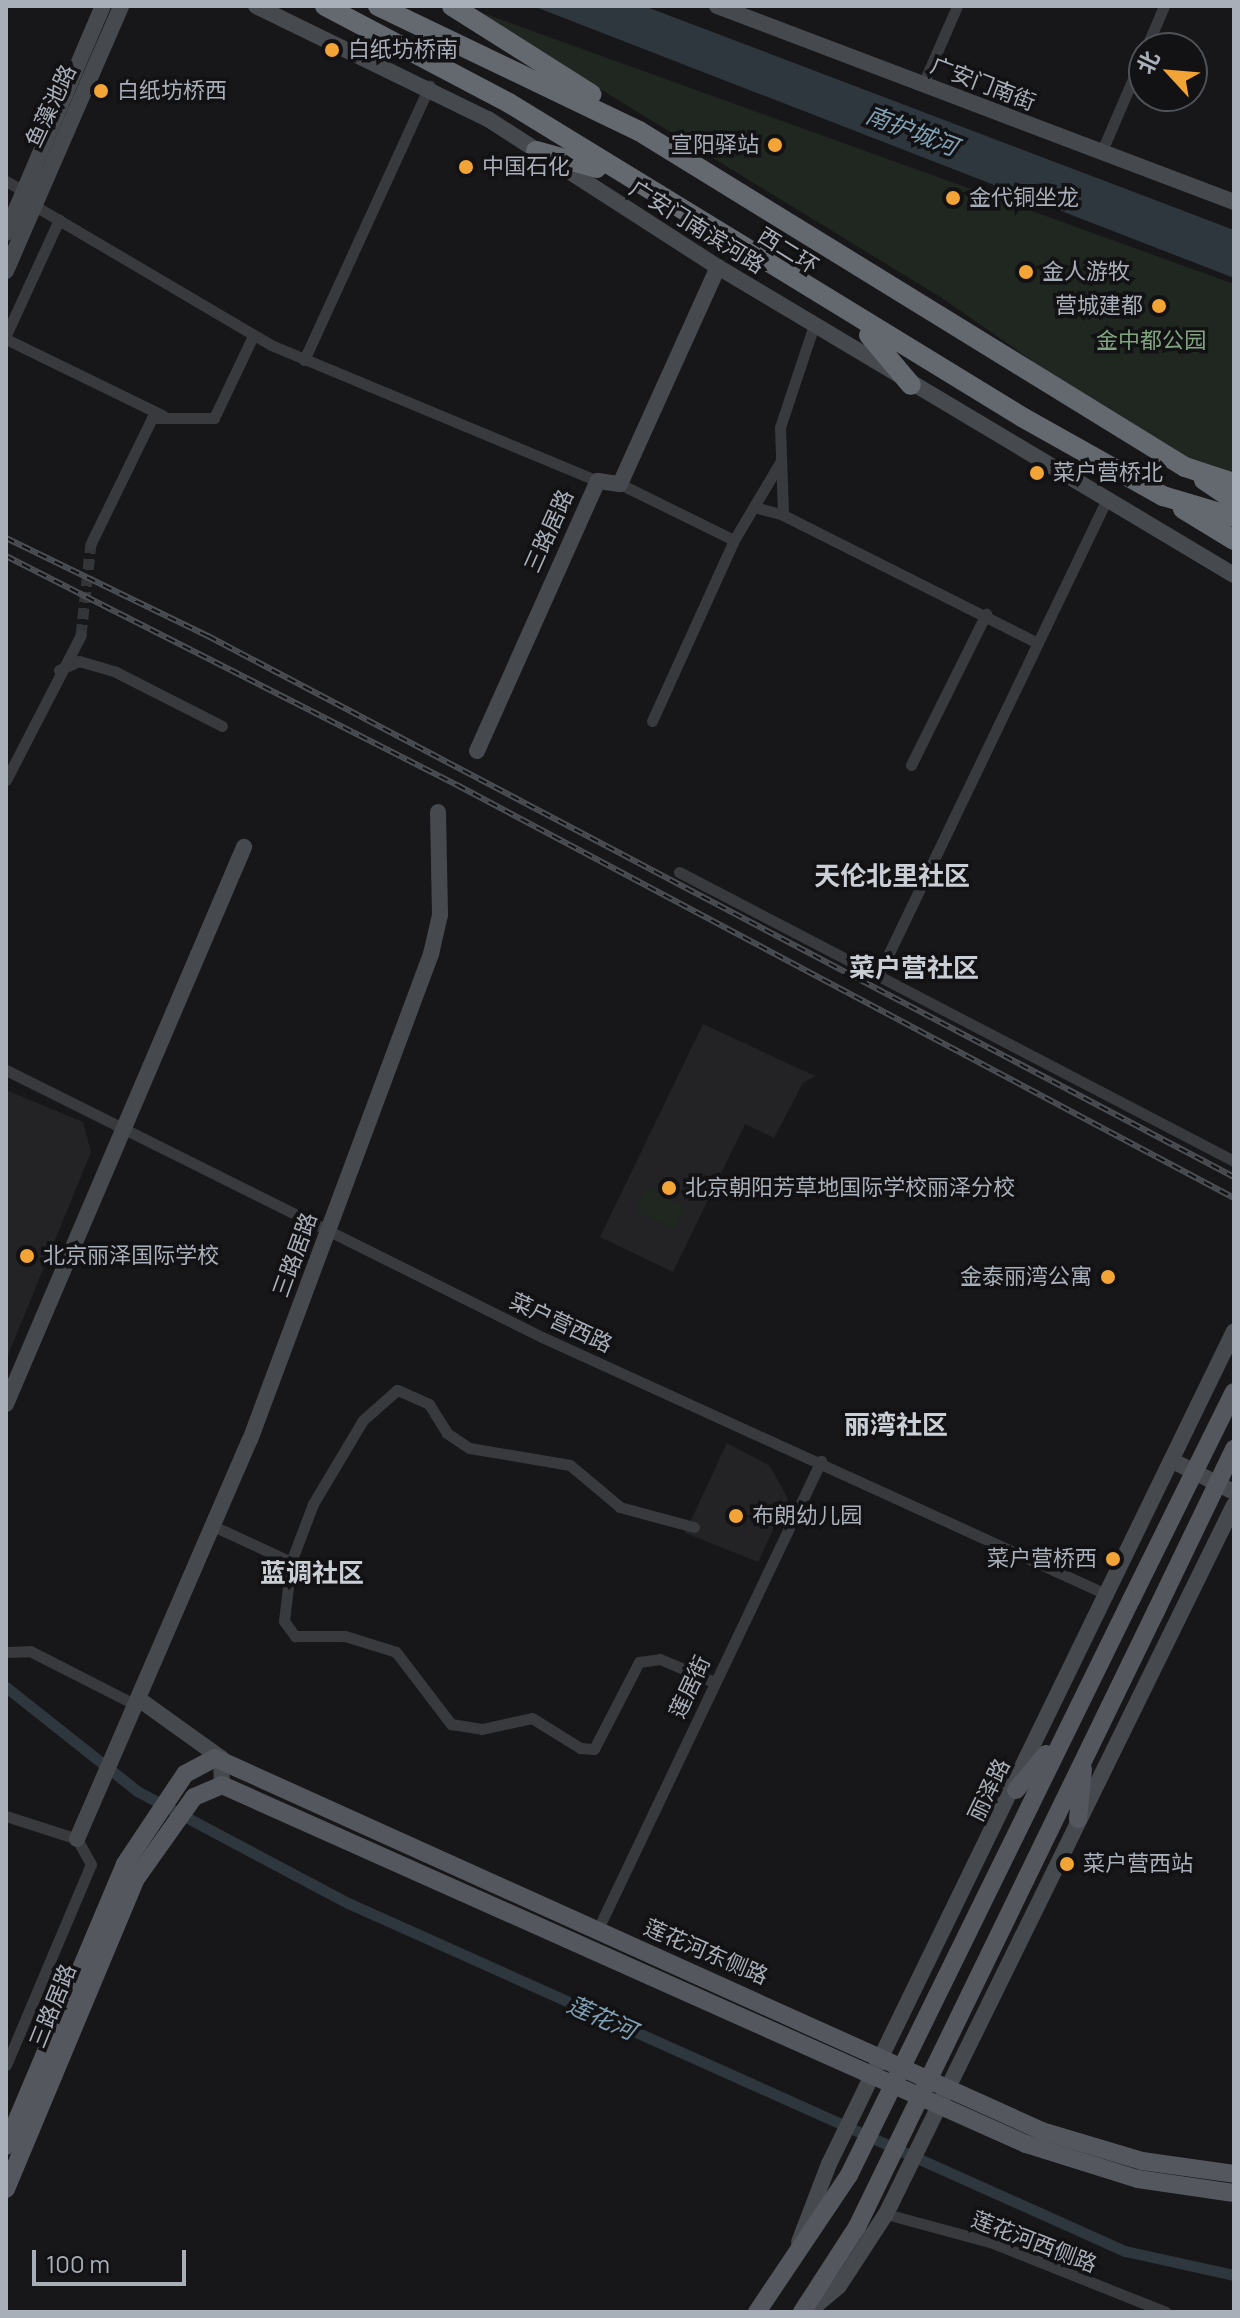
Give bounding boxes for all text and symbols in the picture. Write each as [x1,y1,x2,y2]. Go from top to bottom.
north arrow [1128,32,1208,112]
place label: 白纸坊桥南 [348,37,458,63]
marker: 白纸坊桥南 [323,41,341,59]
text: 北 [1130,46,1167,79]
street label: 广安门南街 [927,52,1039,116]
street label: 鱼藻池路 [20,61,82,151]
place label: 白纸坊桥西 [117,78,227,104]
marker: 白纸坊桥西 [92,82,110,100]
water label: 南护城河 [862,99,962,161]
place label: 宣阳驿站 [671,132,759,158]
marker: 宣阳驿站 [766,136,784,154]
place label: 中国石化 [482,154,570,180]
marker: 中国石化 [457,158,475,176]
street label: 广安门南滨河路 [625,175,769,279]
place label: 金代铜坐龙 [969,185,1079,211]
marker: 金代铜坐龙 [944,189,962,207]
street label: 西二环 [753,222,823,280]
place label: 金人游牧 [1042,259,1130,285]
marker: 金人游牧 [1017,263,1035,281]
place label: 营城建都 [1055,293,1143,319]
marker: 营城建都 [1150,297,1168,315]
park label: 金中都公园 [1096,328,1206,354]
place label: 菜户营桥北 [1053,460,1163,486]
marker: 菜户营桥北 [1028,464,1046,482]
street label: 三路居路 [519,485,579,577]
district label: 天伦北里社区 [814,860,970,892]
district label: 菜户营社区 [849,952,979,984]
place label: 北京朝阳芳草地国际学校丽泽分校 [685,1175,1015,1201]
marker: 北京朝阳芳草地国际学校丽泽分校 [660,1179,678,1197]
street label: 三路居路 [268,1209,322,1301]
place label: 北京丽泽国际学校 [43,1243,219,1269]
marker: 北京丽泽国际学校 [18,1247,36,1265]
place label: 金泰丽湾公寓 [960,1264,1092,1290]
marker: 金泰丽湾公寓 [1099,1268,1117,1286]
street label: 菜户营西路 [506,1288,616,1358]
district label: 丽湾社区 [844,1409,948,1441]
place label: 布朗幼儿园 [752,1503,862,1529]
marker: 布朗幼儿园 [727,1507,745,1525]
place label: 菜户营桥西 [987,1546,1097,1572]
marker: 菜户营桥西 [1104,1550,1122,1568]
district label: 蓝调社区 [260,1557,364,1589]
street label: 莲居街 [664,1652,716,1722]
street label: 丽泽路 [963,1755,1015,1825]
place label: 菜户营西站 [1083,1851,1193,1877]
marker: 菜户营西站 [1058,1855,1076,1873]
street label: 莲花河东侧路 [640,1914,772,1990]
street label: 三路居路 [24,1960,82,2052]
water label: 莲花河 [563,1989,641,2045]
street label: 莲花河西侧路 [968,2206,1100,2278]
scale bar [36,2234,190,2284]
text: 100 m [46,2247,110,2280]

